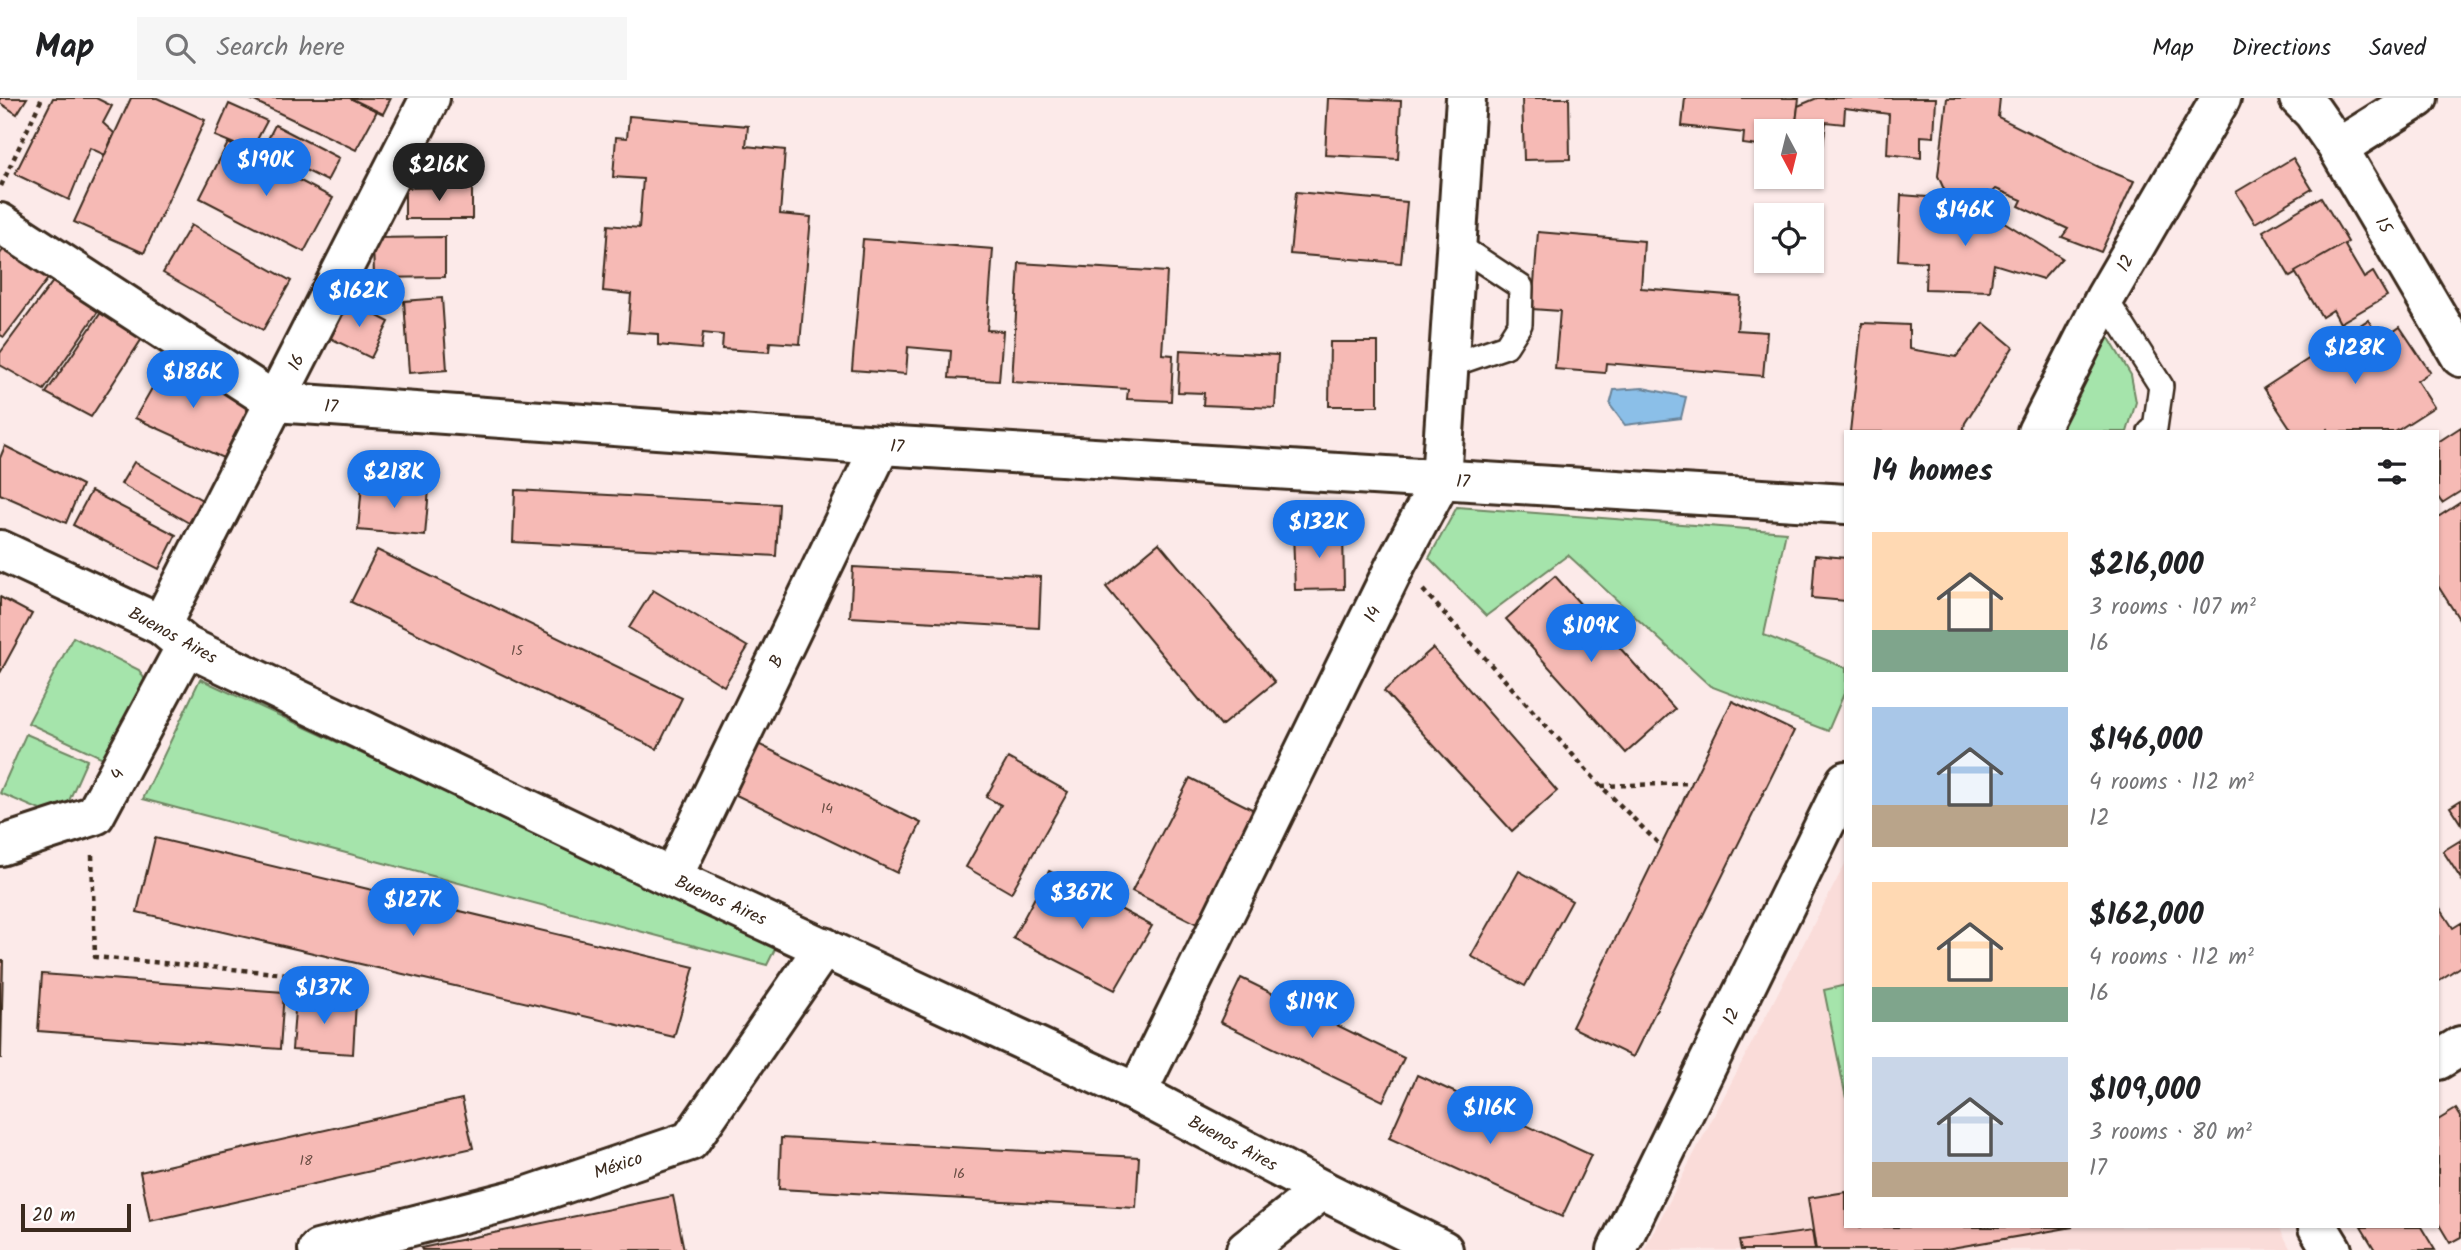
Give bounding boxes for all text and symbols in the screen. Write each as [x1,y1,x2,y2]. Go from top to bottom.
search box [137,17,627,80]
text: Map [35,22,95,75]
text: Search here [217,27,345,69]
icon: search [161,29,199,67]
text: Map [2152,29,2194,68]
text: Directions [2232,29,2331,68]
text: Saved [2369,29,2426,68]
north arrow [1754,119,1824,189]
map controls [1754,119,1824,273]
pin: $190K [217,139,315,198]
text: $190K [237,143,295,179]
pin: $216K [390,144,488,203]
text: $216K [409,148,469,184]
pin: $146K [1916,188,2014,248]
text: $146K [1935,193,1995,229]
button: locate [1754,203,1824,273]
street label: 15 [2366,212,2400,241]
street label: 12 [2110,250,2143,278]
pin: $162K [310,270,408,329]
text: $162K [329,274,389,310]
pin: $128K [2306,327,2404,386]
text: $128K [2324,331,2386,367]
street label: 16 [281,349,314,376]
pin: $186K [144,350,242,410]
text: $186K [163,355,223,391]
street label: 17 [323,393,340,422]
street label: 17 [889,433,906,462]
text: 14 homes [1872,448,1993,496]
pin: $218K [345,450,443,510]
icon: filters [2373,453,2411,491]
text: $218K [363,455,425,491]
street label: 17 [1455,468,1471,497]
pin: $132K [1270,500,1368,560]
text: $132K [1289,505,1349,541]
text: $216,000 [2089,542,2204,590]
icon: home [1928,560,2012,644]
text: 3 rooms · 107 m² [2089,590,2256,626]
street label: Buenos Aires [122,600,222,673]
street label: 14 [1357,601,1390,628]
pin: $109K [1542,604,1640,664]
text: $109K [1562,609,1620,645]
text: 16 [2089,626,2109,662]
house number: 15 [511,640,524,662]
street label: B [762,650,793,673]
text: $146,000 [2089,717,2202,765]
icon: home [1928,735,2012,819]
street label: 4 [103,763,133,786]
text: 4 rooms · 112 m² [2089,765,2254,801]
house number: 14 [821,798,833,820]
text: 12 [2089,801,2110,837]
street label: Buenos Aires [670,868,771,935]
pin: $367K [1033,872,1131,931]
text: $367K [1050,876,1114,912]
pin: $127K [364,878,462,938]
text: $127K [384,883,442,919]
text: $162,000 [2089,892,2204,940]
icon: home [1928,910,2012,994]
text: 4 rooms · 112 m² [2089,940,2254,976]
pin: $137K [275,967,373,1026]
text: $137K [295,971,353,1007]
text: 16 [2089,976,2109,1012]
pin: $119K [1263,981,1361,1040]
text: $119K [1286,985,1339,1021]
street label: 12 [1716,1003,1749,1030]
text: $109,000 [2089,1067,2200,1115]
icon: home [1928,1085,2012,1169]
pin: $116K [1441,1086,1539,1146]
text: $116K [1463,1091,1517,1127]
street label: Buenos Aires [1182,1109,1283,1180]
text: 3 rooms · 80 m² [2089,1115,2252,1151]
street label: México [590,1145,647,1188]
house number: 18 [300,1150,313,1172]
text: 17 [2089,1151,2107,1187]
house number: 16 [953,1163,965,1185]
scale bar [21,1201,131,1233]
text: 20 m [32,1201,75,1231]

